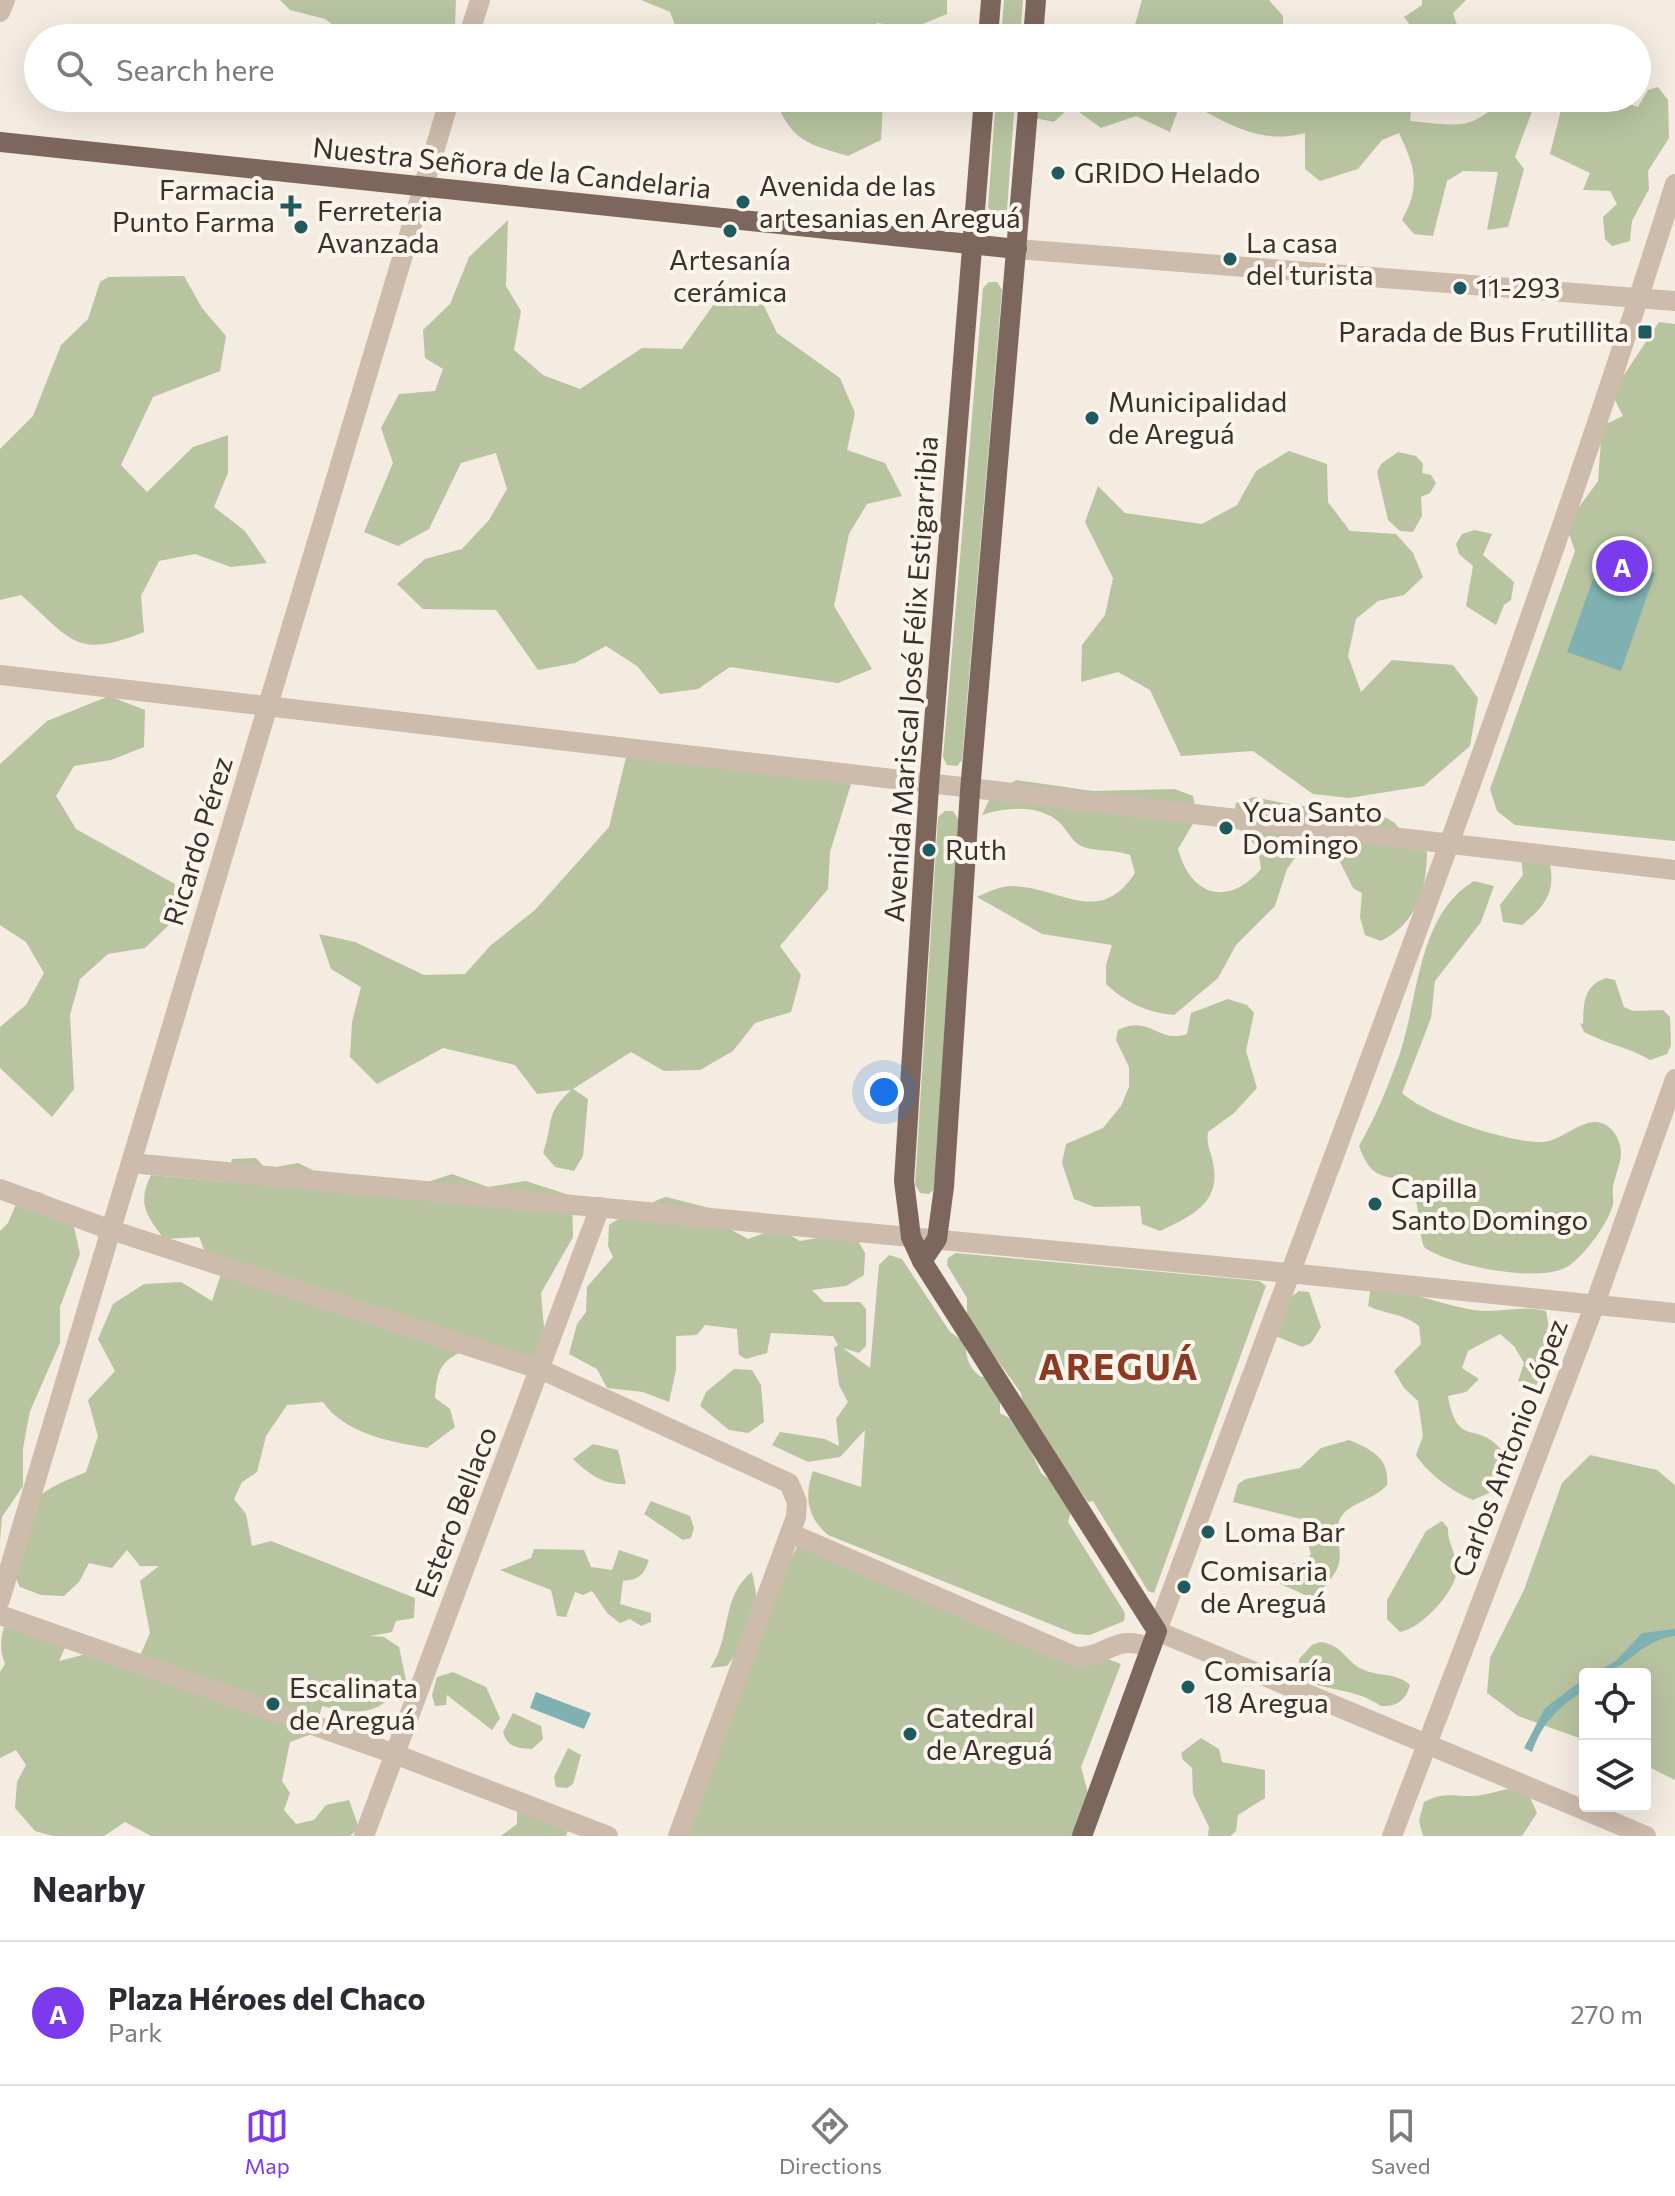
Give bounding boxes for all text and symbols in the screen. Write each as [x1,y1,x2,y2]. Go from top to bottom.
search box [24,24,1651,112]
icon: search [52,46,96,90]
text: Search here [116,50,275,87]
street label: Nuestra Señora de la Candelaria [311,129,713,205]
place label: GRIDO Helado [1074,155,1260,189]
marker: GRIDO Helado [1049,164,1067,182]
place label: Avenida de las artesanias en Areguá [759,168,1021,234]
place label: Farmacia Punto Farma [112,172,275,238]
place label: Ferreteria Avanzada [317,193,443,259]
marker: Avenida de las artesanias en Areguá [734,193,752,211]
marker: Farmacia Punto Farma [282,197,300,215]
marker: Ferreteria Avanzada [292,218,310,236]
marker: Artesanía cerámica [721,222,739,240]
place label: La casa del turista [1246,225,1374,291]
place label: Artesanía cerámica [669,242,791,308]
marker: La casa del turista [1221,250,1239,268]
place label: 11-293 [1476,270,1560,304]
marker: 11-293 [1451,279,1469,297]
place label: Parada de Bus Frutillita [1338,314,1629,348]
marker: Parada de Bus Frutillita [1636,323,1654,341]
place label: Municipalidad de Areguá [1108,384,1287,450]
marker: Municipalidad de Areguá [1083,409,1101,427]
street label: Avenida Mariscal José Félix Estigarribia [876,435,944,923]
pin: A [1596,536,1648,596]
street label: Ricardo Pérez [155,752,239,929]
place label: Ycua Santo Domingo [1242,794,1382,860]
marker: Ycua Santo Domingo [1217,819,1235,837]
place label: Ruth [945,832,1007,866]
marker: Ruth [920,841,938,859]
your location [864,1072,904,1112]
place label: Capilla Santo Domingo [1391,1170,1588,1236]
marker: Capilla Santo Domingo [1366,1195,1384,1213]
street label: Carlos Antonio López [1444,1314,1574,1581]
district label: AREGUÁ [1038,1343,1200,1387]
street label: Estero Bellaco [407,1421,503,1602]
place label: Loma Bar [1224,1514,1345,1548]
marker: Loma Bar [1199,1523,1217,1541]
place label: Comisaria de Areguá [1200,1553,1328,1619]
marker: Comisaria de Areguá [1175,1578,1193,1596]
place label: Comisaría 18 Aregua [1204,1653,1332,1719]
map controls [1579,1668,1651,1812]
button: locate [1579,1668,1651,1740]
place label: Escalinata de Areguá [289,1670,418,1736]
marker: Comisaría 18 Aregua [1179,1678,1197,1696]
marker: Escalinata de Areguá [264,1695,282,1713]
place label: Catedral de Areguá [926,1700,1052,1766]
marker: Catedral de Areguá [901,1725,919,1743]
button: layers [1579,1740,1651,1812]
text: Nearby [32,1867,146,1909]
text: Plaza Héroes del Chaco [108,1979,426,2016]
text: A [49,1998,67,2029]
text: 270 m [1570,1998,1643,2029]
text: Park [108,2016,162,2047]
tab: Map [245,2104,290,2179]
tab: Directions [779,2104,882,2179]
tab: Saved [1371,2104,1430,2179]

